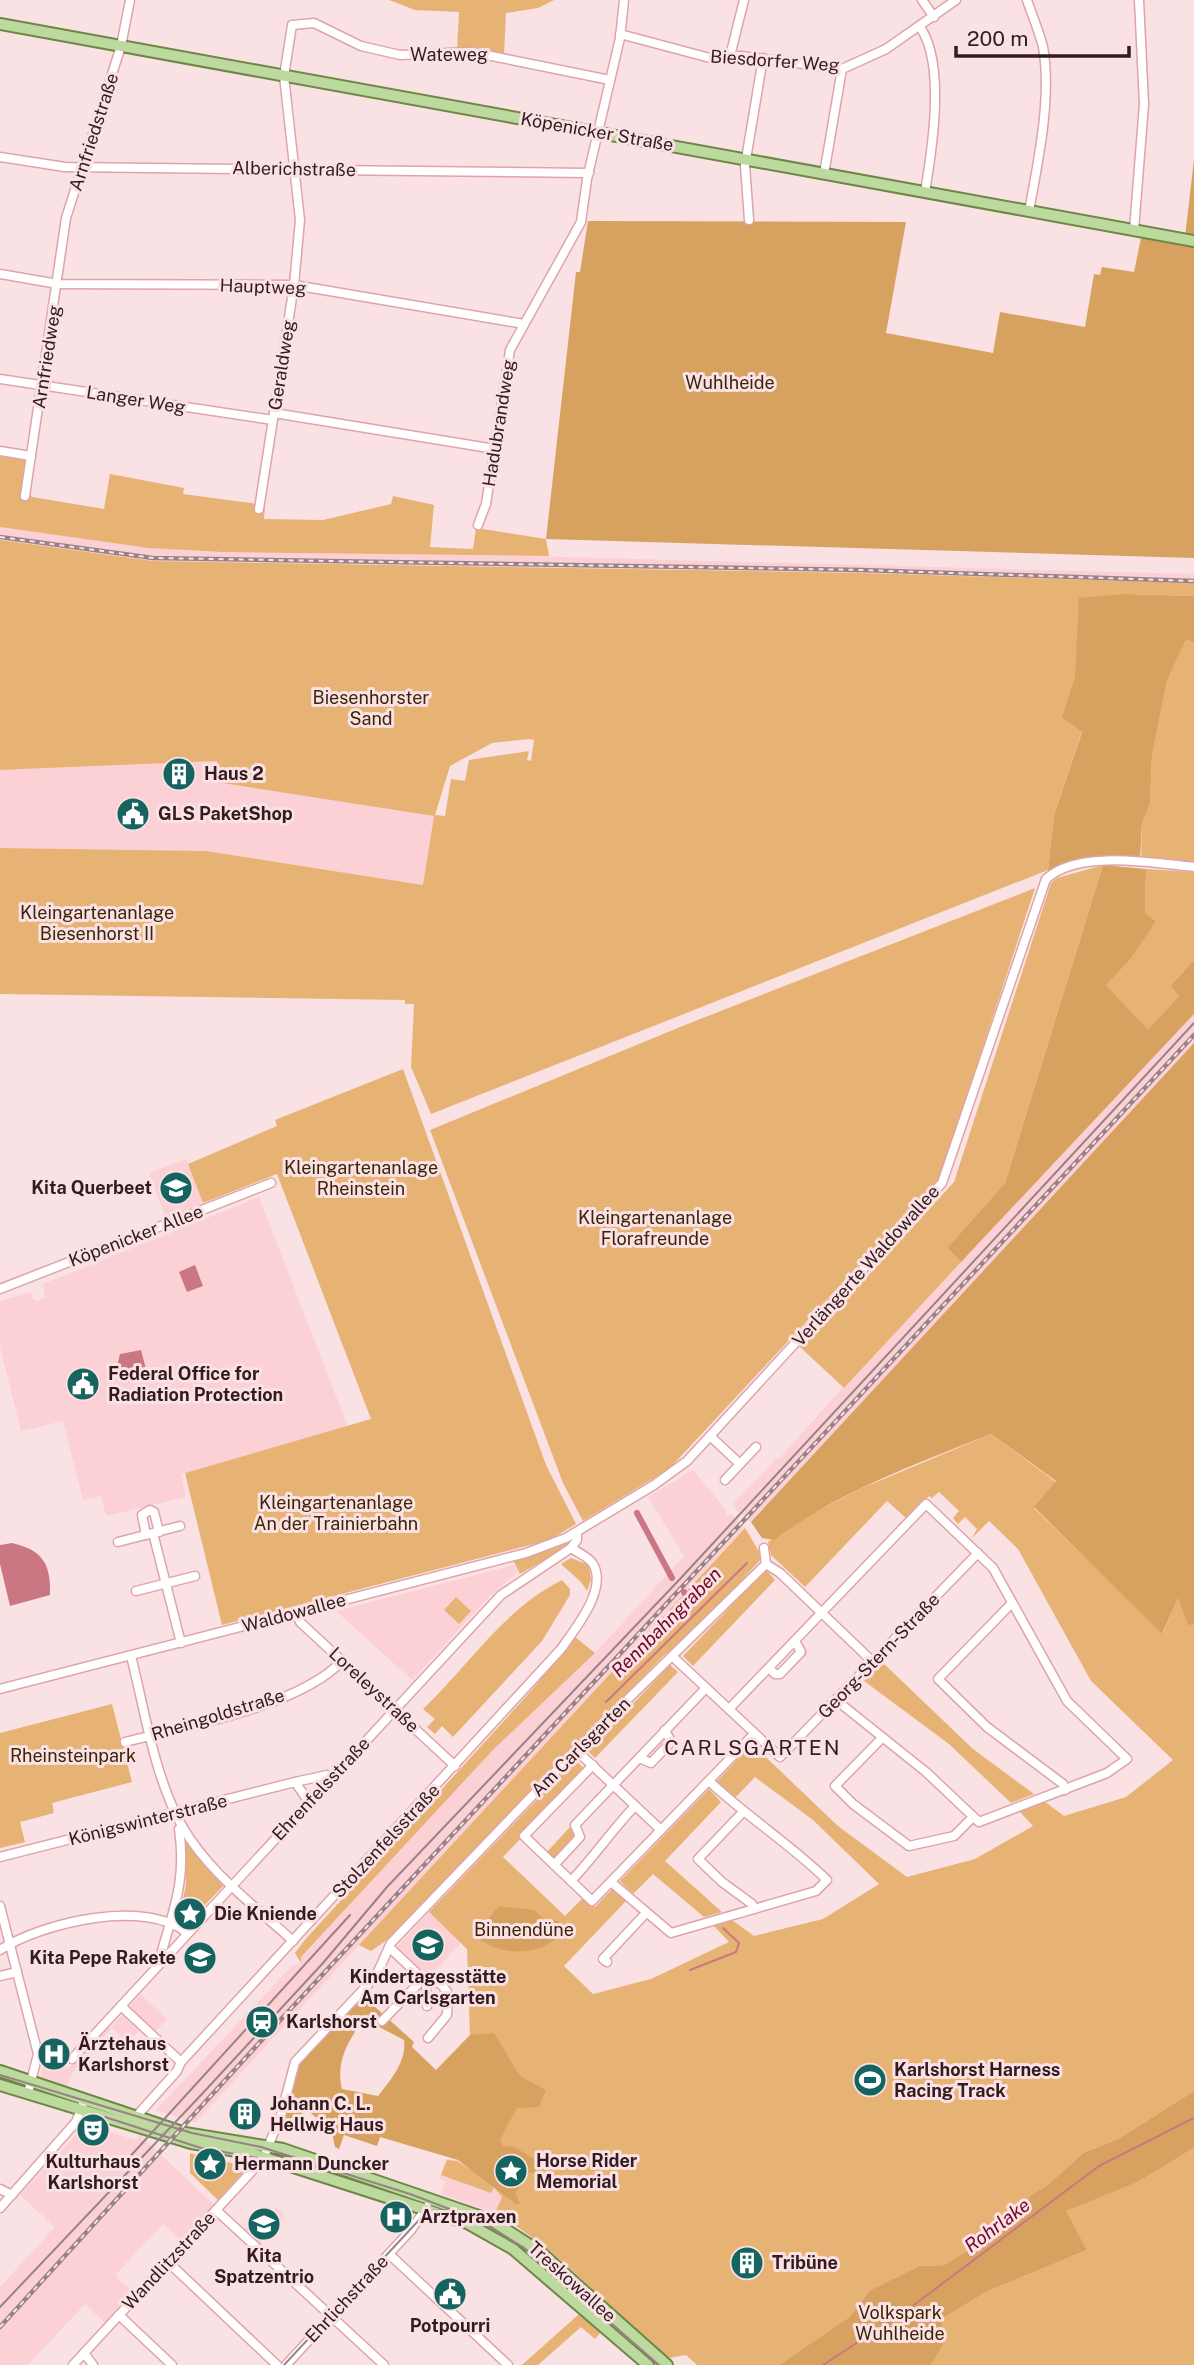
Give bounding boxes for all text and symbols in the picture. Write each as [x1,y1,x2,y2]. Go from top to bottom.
scale bar [956,14,1129,58]
text: 200 m [967,26,1028,51]
street label: Wateweg [410,44,488,65]
street label: Biesdorfer Weg [710,46,840,76]
street label: Arnfriedstraße [65,70,122,194]
street label: Köpenicker Straße [519,108,675,155]
street label: Alberichstraße [232,157,356,180]
street label: Hauptweg [219,274,307,299]
street label: Arnfriedweg [28,304,65,410]
street label: Geraldweg [264,318,299,412]
street label: Hadubrandweg [478,358,519,488]
park label: Wuhlheide [685,372,775,393]
street label: Langer Weg [85,381,187,418]
park label: Biesenhorster Sand [313,687,429,729]
building icon: Haus 2 [160,755,198,793]
place label: Haus 2 [204,763,264,784]
public building icon: GLS PaketShop [114,795,152,833]
place label: GLS PaketShop [158,803,293,824]
park label: Kleingartenanlage Biesenhorst II [20,902,174,944]
park label: Kleingartenanlage Rheinstein [284,1157,438,1199]
school or university icon: Kita Querbeet [157,1169,195,1207]
place label: Kita Querbeet [31,1177,152,1198]
street label: Verlängerte Waldowallee [788,1181,943,1350]
street label: Köpenicker Allee [66,1200,206,1271]
park label: Kleingartenanlage Florafreunde [578,1207,732,1249]
place label: Federal Office for Radiation Protection [108,1363,283,1405]
public building icon: Federal Office for Radiation Protection [64,1365,102,1403]
park label: Kleingartenanlage An der Trainierbahn [254,1492,418,1534]
water label: Rennbahngraben [607,1563,725,1681]
street label: Waldowallee [240,1589,348,1636]
street label: Georg-Stern-Straße [813,1589,944,1723]
street label: Loreleystraße [325,1643,424,1737]
street label: Rheingoldstraße [149,1684,287,1745]
street label: Am Carlsgarten [527,1693,634,1800]
street label: Ehrenfelsstraße [267,1733,374,1845]
district label: CARLSGARTEN [664,1735,842,1760]
park label: Rheinsteinpark [10,1745,136,1766]
street label: Stolzenfelsstraße [328,1779,444,1902]
street label: Königswinterstraße [66,1790,229,1849]
place icon: Die Kniende [171,1895,209,1933]
place label: Die Kniende [214,1903,317,1924]
park label: Binnendüne [474,1919,574,1940]
school or university icon: Kindertagesstätte Am Carlsgarten [409,1926,447,1964]
school or university icon: Kita Pepe Rakete [181,1939,219,1977]
place label: Kita Pepe Rakete [29,1947,176,1968]
place label: Kindertagesstätte Am Carlsgarten [350,1966,506,2008]
station icon: Karlshorst [243,2003,281,2041]
place label: Karlshorst [286,2011,377,2032]
place label: Ärztehaus Karlshorst [78,2032,169,2075]
hospital icon: Ärztehaus Karlshorst [35,2035,73,2073]
place label: Karlshorst Harness Racing Track [894,2059,1060,2101]
sports icon: Karlshorst Harness Racing Track [851,2061,889,2099]
place label: Johann C. L. Hellwig Haus [270,2093,384,2135]
building icon: Johann C. L. Hellwig Haus [226,2095,264,2133]
theatre icon: Kulturhaus Karlshorst [74,2111,112,2149]
place icon: Hermann Duncker [191,2145,229,2183]
place label: Horse Rider Memorial [536,2150,638,2192]
place label: Kulturhaus Karlshorst [46,2151,140,2193]
place icon: Horse Rider Memorial [492,2152,530,2190]
place label: Hermann Duncker [234,2153,390,2174]
water label: Rohrlake [960,2193,1034,2257]
hospital icon: Arztpraxen [377,2198,415,2236]
school or university icon: Kita Spatzentrio [245,2205,283,2243]
place label: Arztpraxen [420,2206,517,2227]
street label: Wandlitzstraße [118,2207,219,2314]
street label: Treskowallee [524,2237,620,2326]
building icon: Tribüne [728,2244,766,2282]
place label: Kita Spatzentrio [214,2245,314,2287]
street label: Ehrlichstraße [301,2251,392,2347]
place label: Tribüne [772,2252,838,2273]
public building icon: Potpourri [431,2275,469,2313]
park label: Volkspark Wuhlheide [855,2302,945,2344]
place label: Potpourri [410,2315,490,2336]

